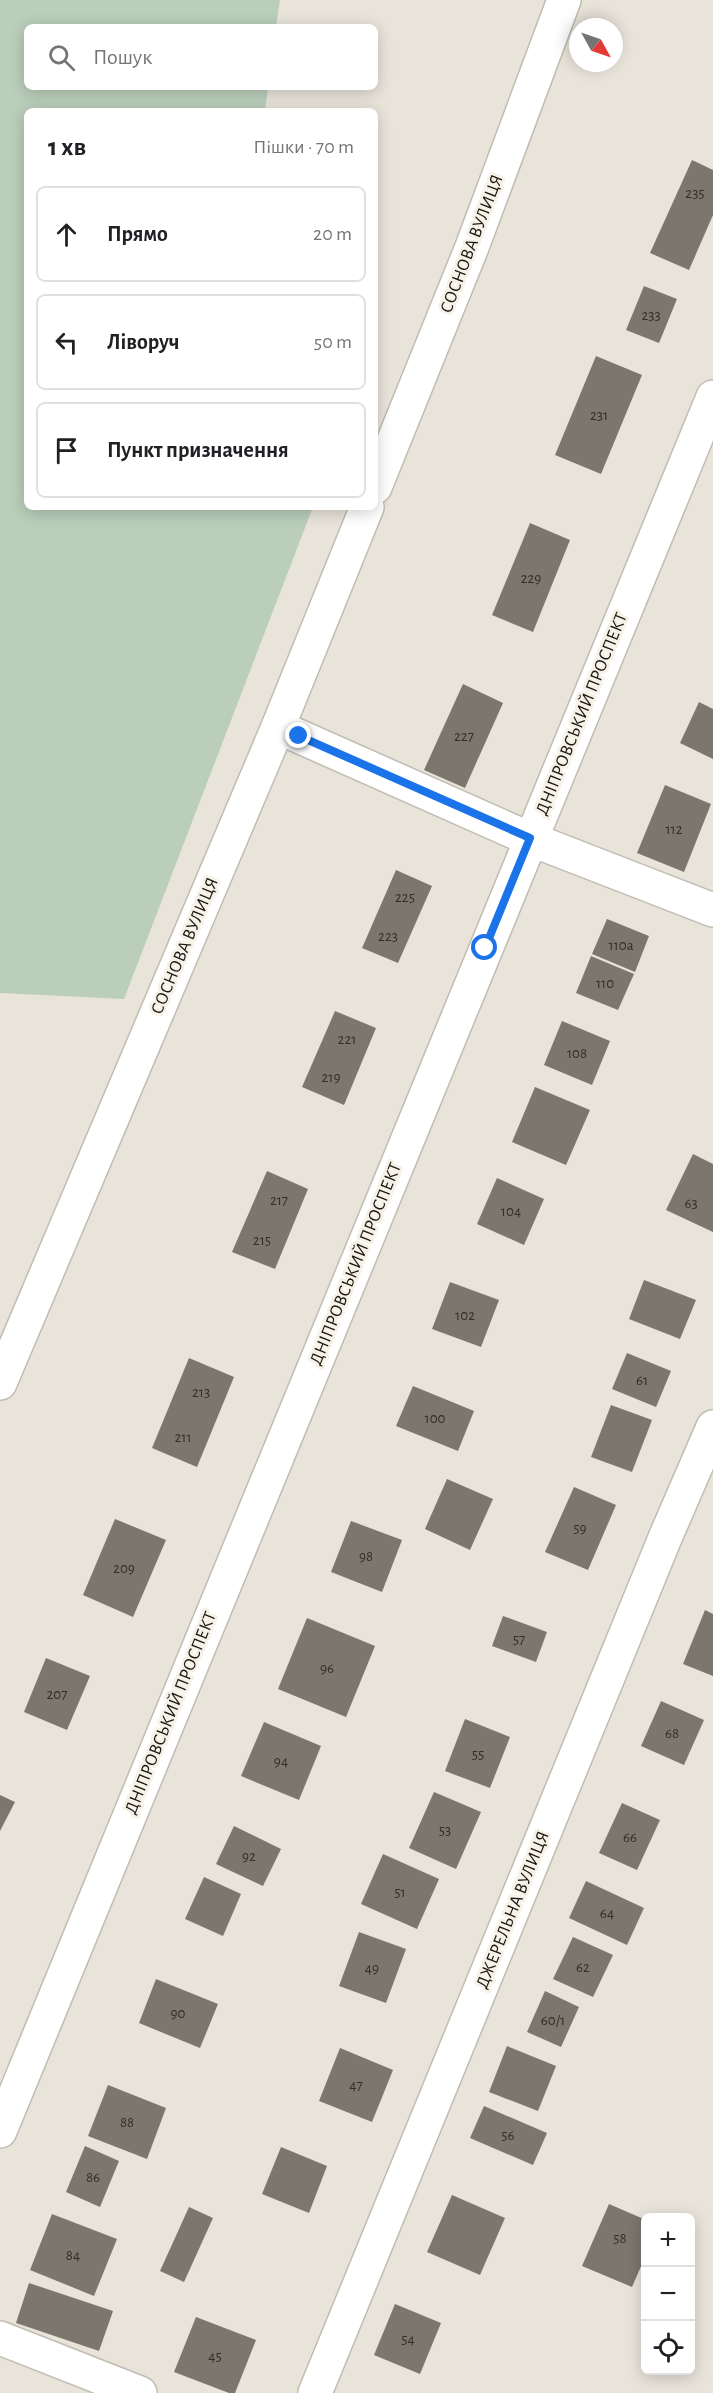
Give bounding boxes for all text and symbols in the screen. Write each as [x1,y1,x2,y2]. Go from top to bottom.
north arrow [569,18,623,72]
search box [24,24,378,90]
icon: search [45,41,78,74]
text: Пошук [93,46,152,68]
text: 1 хв [48,134,86,160]
text: Пішки · 70 m [253,137,354,157]
street label: СОСНОВА ВУЛИЦЯ [437,172,507,316]
house number: 235 [685,186,705,201]
icon: ahead [50,218,83,251]
text: Прямо [107,223,168,245]
text: 20 m [313,224,352,244]
house number: 233 [641,308,661,323]
icon: left [50,326,83,359]
text: Ліворуч [107,331,180,353]
text: 50 m [314,332,352,352]
house number: 231 [590,408,608,423]
icon: arrive [50,434,83,467]
text: Пункт призначення [107,439,289,461]
house number: 229 [521,571,541,586]
street label: ДНІПРОВСЬКИЙ ПРОСПЕКТ [531,609,631,818]
route end [285,722,311,748]
house number: 227 [454,729,474,744]
house number: 112 [665,822,683,837]
street label: СОСНОВА ВУЛИЦЯ [148,875,222,1017]
house number: 225 [395,890,415,905]
house number: 223 [378,929,398,944]
route start [471,934,497,960]
house number: 110а [608,938,634,953]
house number: 110 [596,976,614,991]
house number: 221 [338,1032,356,1047]
house number: 108 [567,1046,587,1061]
house number: 219 [321,1070,341,1085]
street label: ДНІПРОВСЬКИЙ ПРОСПЕКТ [305,1159,405,1368]
house number: 217 [270,1193,288,1208]
house number: 63 [684,1196,698,1211]
house number: 104 [501,1204,521,1219]
house number: 215 [253,1233,271,1248]
house number: 102 [455,1308,475,1323]
house number: 61 [636,1373,648,1388]
house number: 213 [192,1385,210,1400]
house number: 100 [424,1411,446,1426]
house number: 211 [174,1430,192,1445]
house number: 59 [573,1521,587,1536]
house number: 98 [359,1549,373,1564]
house number: 209 [113,1561,135,1576]
street label: ДНІПРОВСЬКИЙ ПРОСПЕКТ [120,1608,220,1817]
house number: 57 [513,1632,525,1647]
house number: 96 [320,1661,334,1676]
house number: 207 [46,1687,68,1702]
house number: 68 [665,1726,679,1741]
house number: 55 [472,1747,484,1762]
house number: 94 [274,1754,288,1769]
house number: 53 [439,1823,451,1838]
street label: ДЖЕРЕЛЬНА ВУЛИЦЯ [473,1829,553,1991]
house number: 66 [623,1830,637,1845]
house number: 92 [242,1849,256,1864]
house number: 51 [394,1885,406,1900]
house number: 64 [600,1906,614,1921]
house number: 62 [576,1960,590,1975]
house number: 49 [365,1961,379,1976]
house number: 90 [171,2006,186,2021]
house number: 60/1 [541,2013,565,2028]
house number: 47 [349,2078,363,2093]
house number: 88 [120,2115,134,2130]
house number: 56 [501,2128,515,2143]
house number: 86 [86,2170,100,2185]
map controls [641,2213,695,2375]
button: + [641,2213,695,2267]
house number: 58 [613,2231,627,2246]
house number: 84 [66,2248,80,2263]
button: − [641,2267,695,2321]
button: locate [641,2321,695,2375]
house number: 54 [401,2332,415,2347]
house number: 45 [208,2349,222,2364]

